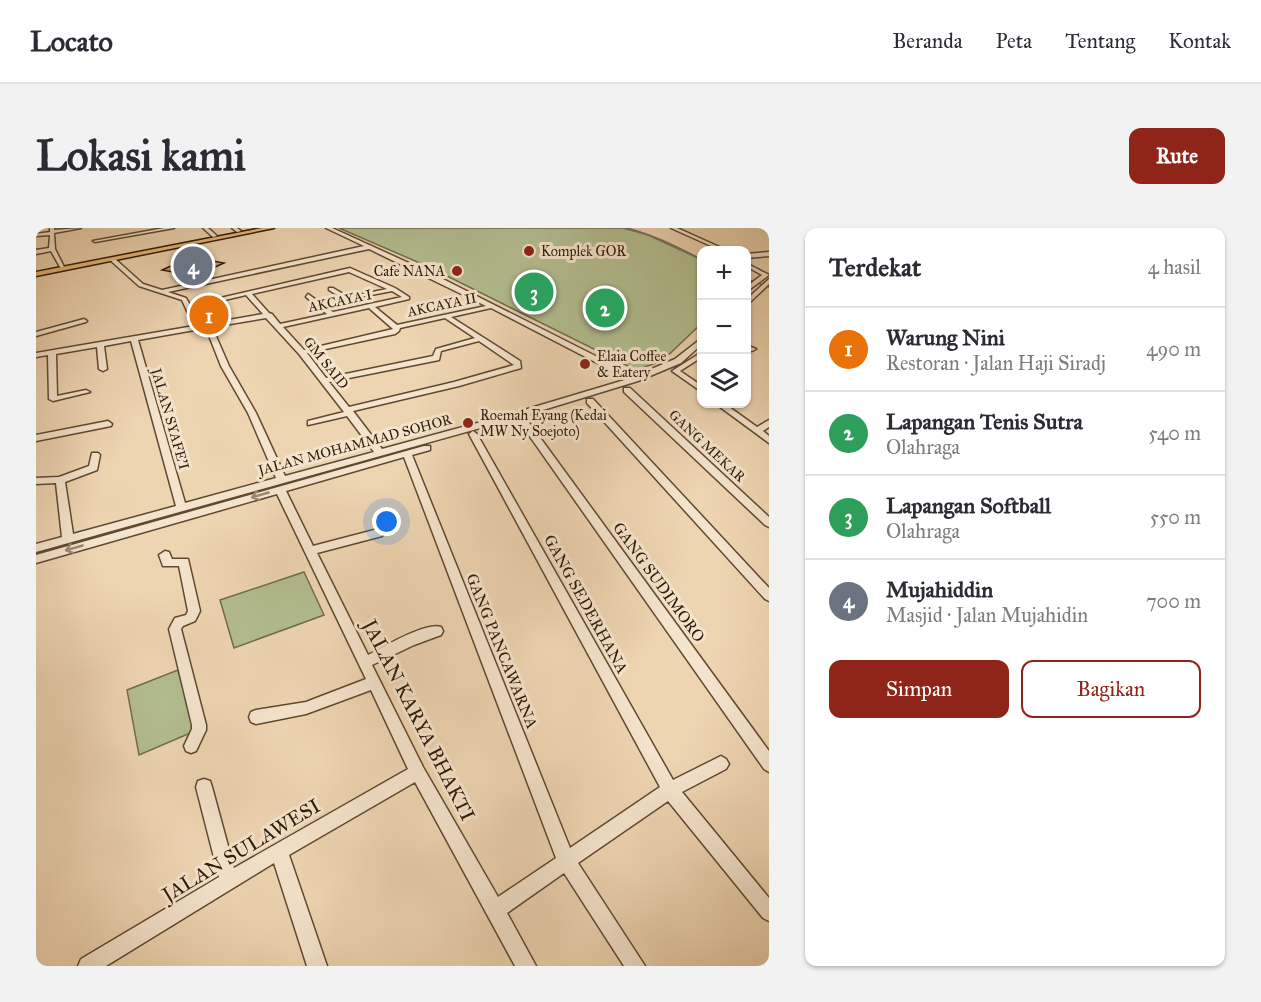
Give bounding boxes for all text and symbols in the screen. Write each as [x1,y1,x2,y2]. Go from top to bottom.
text: Locato [30,24,113,59]
text: Beranda [892,28,963,54]
text: Peta [996,28,1032,54]
text: Tentang [1065,28,1135,54]
text: Kontak [1168,28,1231,54]
button: Rute [1129,128,1225,184]
text: Lokasi kami [36,130,246,182]
pin: 4 [174,243,212,288]
place label: Komplek GOR [541,243,627,260]
marker: Komplek GOR [522,244,536,258]
map controls [697,246,751,408]
button: + [697,246,751,300]
text: Terdekat [829,251,921,283]
text: 4 hasil [1148,255,1201,279]
place label: Cafe NANA [374,263,446,280]
marker: Cafe NANA [450,264,464,278]
pin: 3 [514,270,554,314]
street label: AKCAYA I [306,286,373,316]
pin: 2 [586,286,624,331]
street label: AKCAYA II [405,289,478,321]
pin: 1 [190,292,228,338]
button: − [697,300,751,354]
text: Warung Nini [886,324,1005,351]
street label: GM SAID [300,333,352,393]
text: 1 [845,337,852,361]
text: 490 m [1146,337,1201,361]
place label: Elaia Coffee & Eatery [597,348,666,381]
text: Restoran · Jalan Haji Siradj [886,351,1106,375]
button: layers [697,354,751,408]
marker: Elaia Coffee & Eatery [578,357,592,371]
street label: JALAN SYAFE'I [146,364,193,472]
street label: GANG MEKAR [665,406,750,487]
place label: Roemah Eyang (Kedai MW Ny Soejoto) [480,407,607,441]
text: Lapangan Tenis Sutra [886,408,1083,435]
street label: JALAN MOHAMMAD SOHOR [254,411,455,481]
marker: Roemah Eyang (Kedai MW Ny Soejoto) [461,416,475,430]
text: 2 [844,421,853,445]
text: 540 m [1148,421,1201,445]
text: Olahraga [886,435,960,459]
one-way arrow [251,490,270,502]
text: Lapangan Softball [886,492,1051,519]
text: 3 [845,505,853,529]
text: 550 m [1150,505,1201,529]
your location [372,507,401,536]
street label: GANG SUDIMORO [609,518,709,646]
text: Olahraga [886,519,960,543]
street label: GANG SEDERHANA [540,531,632,677]
one-way arrow [65,543,84,554]
street label: GANG PANCAWARNA [462,571,542,732]
text: Mujahiddin [886,576,993,603]
text: 4 [843,589,854,613]
text: 700 m [1146,589,1201,613]
text: Masjid · Jalan Mujahidin [886,603,1088,627]
street label: JALAN KARYA BHAKTI [356,614,480,825]
button: Simpan [829,660,1009,718]
button: Bagikan [1021,660,1201,718]
street label: JALAN SULAWESI [156,793,325,909]

